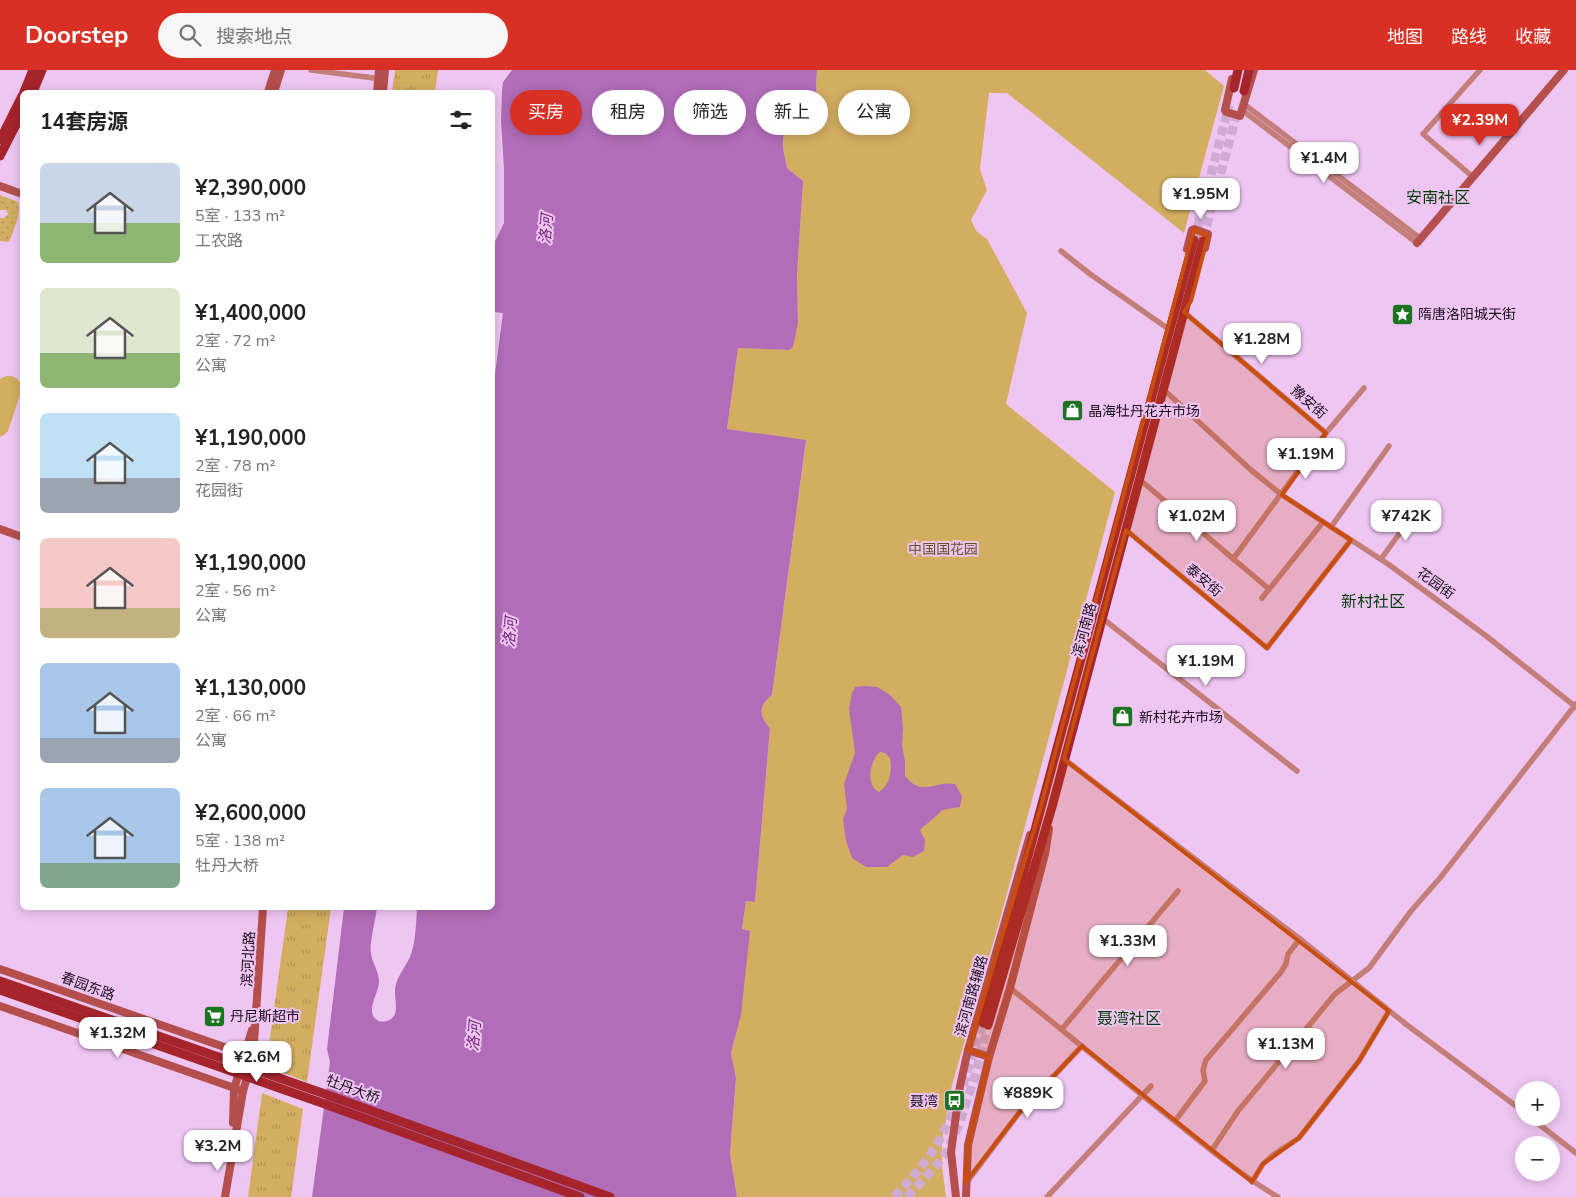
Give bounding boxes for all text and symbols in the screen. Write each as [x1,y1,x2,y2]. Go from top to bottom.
search box [158,13,508,58]
text: Doorstep [25,19,128,51]
icon: search [176,21,204,49]
text: 搜索地点 [216,24,292,50]
text: 地图 [1387,25,1423,49]
text: 路线 [1451,25,1487,49]
text: 收藏 [1515,25,1551,49]
chip: 买房 [510,90,582,135]
chip: 租房 [592,90,664,135]
chip: 筛选 [674,90,746,135]
chip: 新上 [756,90,828,135]
chip: 公寓 [838,90,910,135]
pin: ¥2.39M [1439,104,1521,146]
icon: filters [447,106,475,134]
text: 14套房源 [40,108,128,136]
text: ¥2.39M [1452,109,1508,131]
pin: ¥1.4M [1289,142,1359,184]
text: ¥1.4M [1301,147,1347,169]
text: ¥2,390,000 [195,174,306,202]
pin: ¥1.95M [1160,178,1242,220]
icon: home [80,183,140,243]
text: ¥1.95M [1173,183,1229,205]
district label: 安南社区 [1406,187,1470,209]
text: 5室 · 133 m² [195,205,285,227]
water label: 洛河 [535,210,558,245]
text: 工农路 [195,230,243,252]
text: ¥1,400,000 [195,299,306,327]
place icon: 隋唐洛阳城天街 [1390,302,1414,326]
place label: 隋唐洛阳城天街 [1418,305,1516,324]
icon: home [80,308,140,368]
pin: ¥1.28M [1221,322,1303,365]
text: ¥1.28M [1234,328,1290,350]
text: 2室 · 72 m² [195,330,276,352]
text: 公寓 [195,355,227,377]
street label: 豫安街 [1287,381,1331,423]
shop icon: 晶海牡丹花卉市场 [1060,399,1084,423]
place label: 晶海牡丹花卉市场 [1088,402,1200,421]
text: ¥1,190,000 [195,424,306,452]
icon: home [80,433,140,493]
pin: ¥1.19M [1265,438,1347,480]
text: ¥1.19M [1278,443,1334,465]
text: 2室 · 78 m² [195,455,276,477]
text: 花园街 [195,480,243,502]
pin: ¥1.02M [1156,500,1238,542]
pin: ¥742K [1371,500,1441,542]
text: ¥1.02M [1169,505,1225,527]
text: ¥742K [1381,505,1431,527]
park label: 中国国花园 [908,540,978,559]
text: ¥1,190,000 [195,549,306,577]
icon: home [80,558,140,618]
street label: 泰安街 [1181,560,1226,601]
street label: 花园街 [1413,563,1458,603]
text: 2室 · 56 m² [195,580,276,602]
district label: 新村社区 [1341,591,1405,613]
street label: 滨河南路 [1068,601,1101,660]
text: 公寓 [195,605,227,627]
water label: 洛河 [499,613,522,648]
pin: ¥1.19M [1165,644,1247,687]
text: ¥1.19M [1178,650,1234,672]
text: ¥1,130,000 [195,674,306,702]
icon: home [80,683,140,743]
text: 2室 · 66 m² [195,705,276,727]
shop icon: 新村花卉市场 [1111,705,1135,729]
place label: 新村花卉市场 [1139,708,1223,727]
text: 公寓 [195,730,227,752]
text: ¥2,600,000 [195,799,306,827]
icon: home [80,808,140,868]
text: 5室 · 138 m² [195,830,285,852]
text: 牡丹大桥 [195,855,259,877]
pin: ¥1.33M [1087,924,1169,967]
text: ¥1.33M [1100,930,1156,952]
street label: 滨河北路 [238,931,259,987]
street label: 滨河南路辅路 [951,953,992,1039]
street label: 春园东路 [58,968,117,1005]
supermarket icon: 丹尼斯超市 [202,1004,226,1028]
place label: 丹尼斯超市 [230,1007,300,1026]
district label: 聂湾社区 [1097,1008,1161,1030]
pin: ¥1.32M [77,1016,159,1059]
water label: 洛河 [463,1017,486,1052]
text: ¥1.32M [90,1022,146,1044]
pin: ¥1.13M [1245,1028,1327,1070]
text: ¥1.13M [1258,1033,1314,1055]
pin: ¥2.6M [222,1040,292,1083]
text: ¥2.6M [234,1046,280,1068]
street label: 牡丹大桥 [323,1071,382,1108]
pin: ¥889K [993,1076,1063,1119]
map controls [1515,1081,1560,1181]
button: + [1515,1081,1560,1126]
text: ¥889K [1003,1082,1053,1104]
bus stop icon: 聂湾 [942,1089,966,1113]
place label: 聂湾 [910,1092,938,1111]
pin: ¥3.2M [183,1130,253,1172]
text: ¥3.2M [195,1135,241,1157]
button: − [1515,1136,1560,1181]

